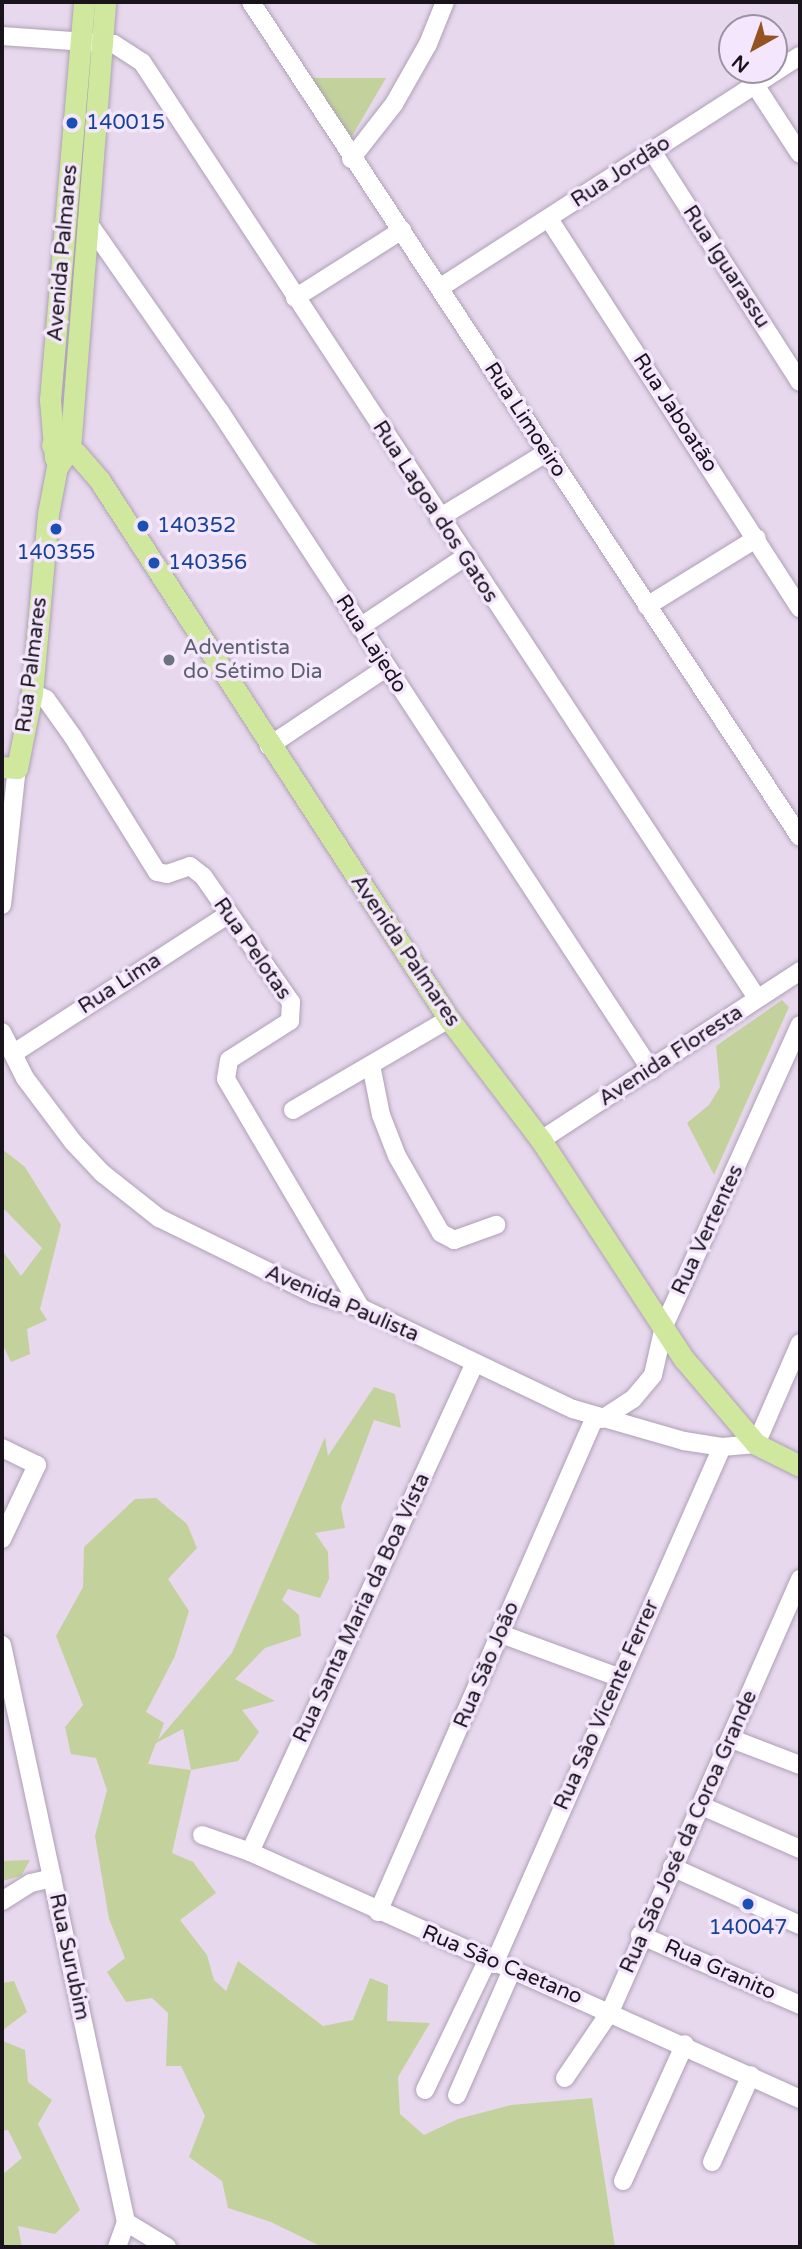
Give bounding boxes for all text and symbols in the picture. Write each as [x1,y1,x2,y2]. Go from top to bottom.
north arrow [718,14,788,84]
text: N [728,50,754,77]
place label: 140015 [86,110,165,136]
marker: 140015 [64,115,80,131]
street label: Rua Jordão [567,131,675,213]
street label: Avenida Palmares [43,163,83,343]
street label: Rua Iguarassu [677,201,775,333]
street label: Rua Jaboatão [627,349,723,477]
street label: Rua Limoeiro [478,358,572,482]
street label: Rua Lagoa dos Gatos [367,416,503,608]
place label: 140352 [157,513,236,539]
marker: 140352 [135,518,151,534]
marker: 140355 [48,521,64,537]
place label: 140355 [16,540,96,566]
place label: 140356 [168,550,247,576]
marker: 140356 [146,555,162,571]
street label: Rua Lajedo [330,590,412,698]
street label: Rua Palmares [11,596,53,734]
place label: Adventista do Sétimo Dia [183,635,323,685]
marker: Adventista do Sétimo Dia [161,652,177,668]
street label: Avenida Palmares [345,870,465,1032]
street label: Rua Pelotas [208,893,296,1005]
street label: Rua Lima [74,948,166,1020]
street label: Avenida Floresta [594,1000,748,1112]
street label: Rua Vertentes [667,1161,749,1299]
street label: Avenida Paulista [261,1260,423,1348]
street label: Rua Santa Maria da Boa Vista [288,1469,436,1747]
street label: Rua Sâo Vicente Ferrer [549,1596,665,1814]
street label: Rua São João [449,1598,525,1732]
street label: Rua São José da Coroa Grande [615,1687,763,1977]
street label: Rua Surubim [43,1891,95,2023]
marker: 140047 [740,1896,756,1912]
place label: 140047 [708,1915,788,1941]
street label: Rua São Caetano [418,1920,586,2010]
street label: Rua Granito [660,1934,780,2006]

